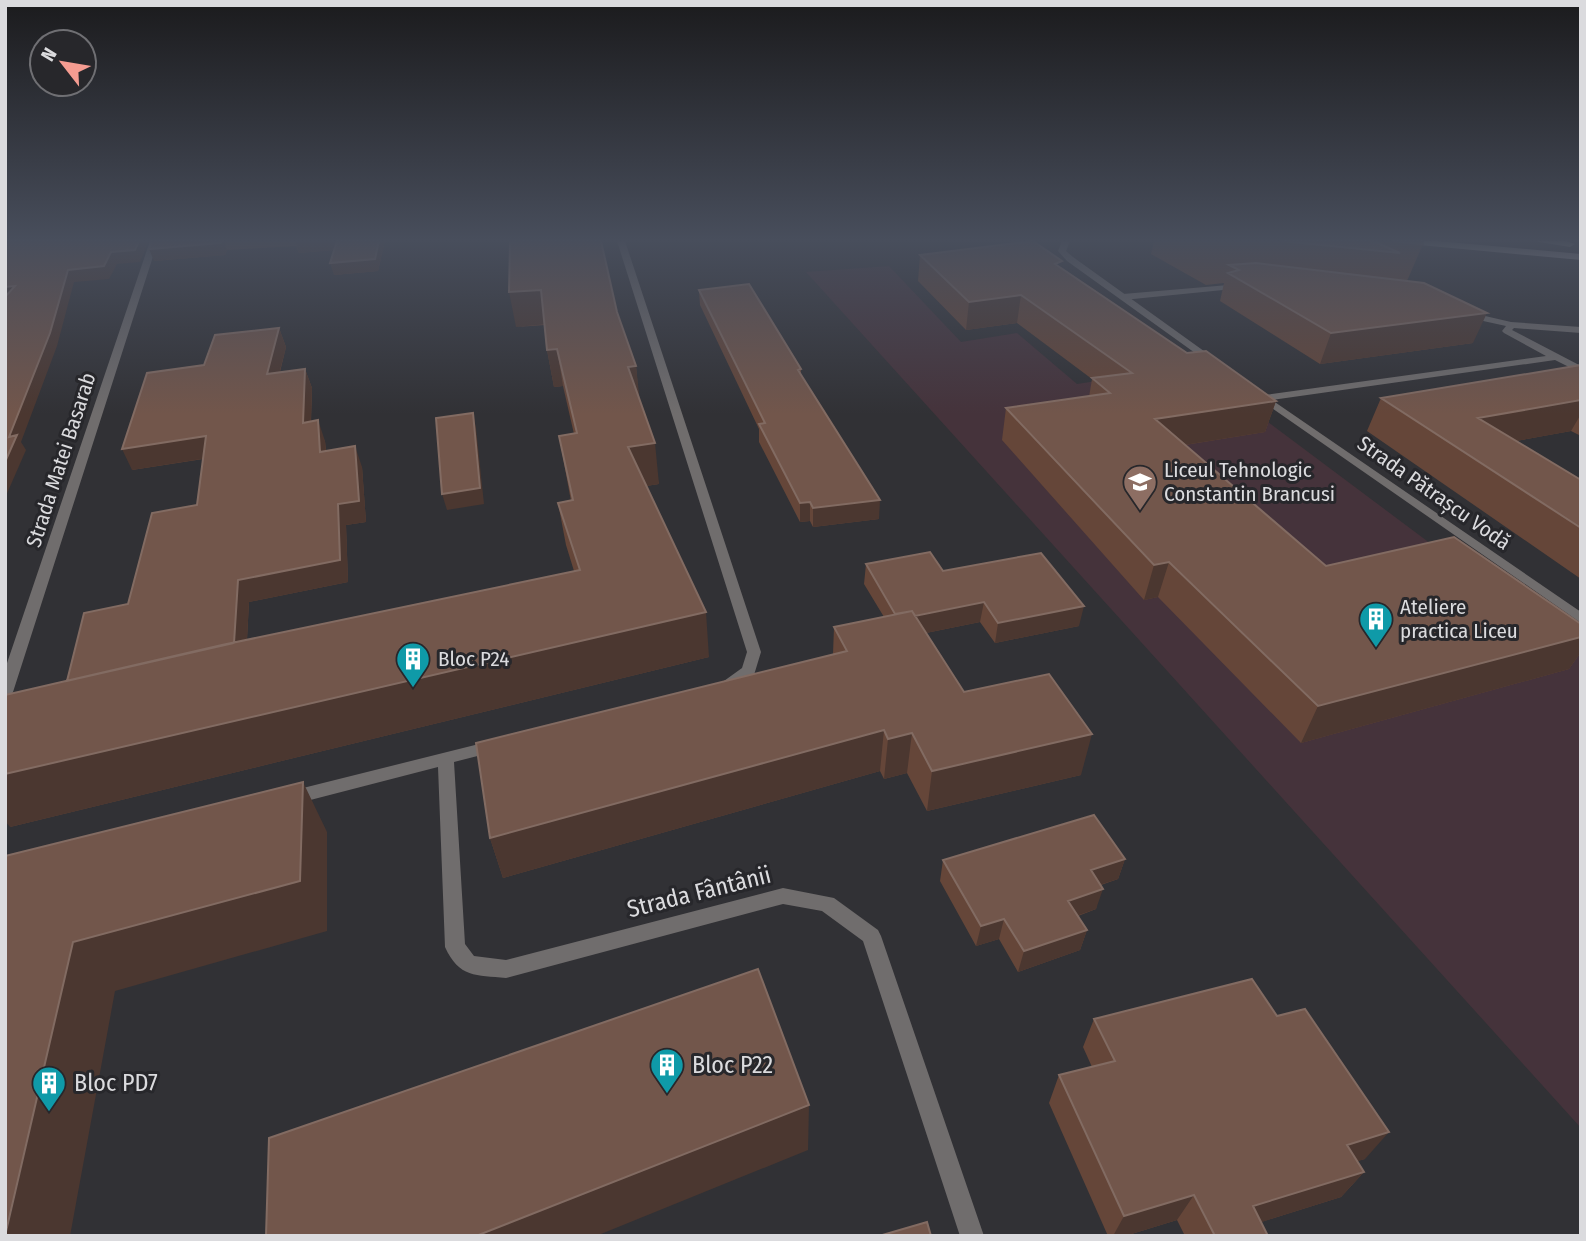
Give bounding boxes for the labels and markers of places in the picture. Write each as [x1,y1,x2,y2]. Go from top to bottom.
place label: Liceul Tehnologic Constantin Brancusi [1164,457,1335,507]
school or university icon: Liceul Tehnologic Constantin Brancusi [1121,463,1159,512]
place label: Ateliere practica Liceu [1400,594,1518,644]
building icon: Ateliere practica Liceu [1357,600,1395,649]
building icon: Bloc P24 [394,640,432,689]
place label: Bloc P24 [438,646,509,672]
building icon: Bloc P22 [648,1046,686,1095]
place label: Bloc P22 [692,1051,773,1079]
building icon: Bloc PD7 [30,1064,68,1113]
place label: Bloc PD7 [74,1069,158,1097]

